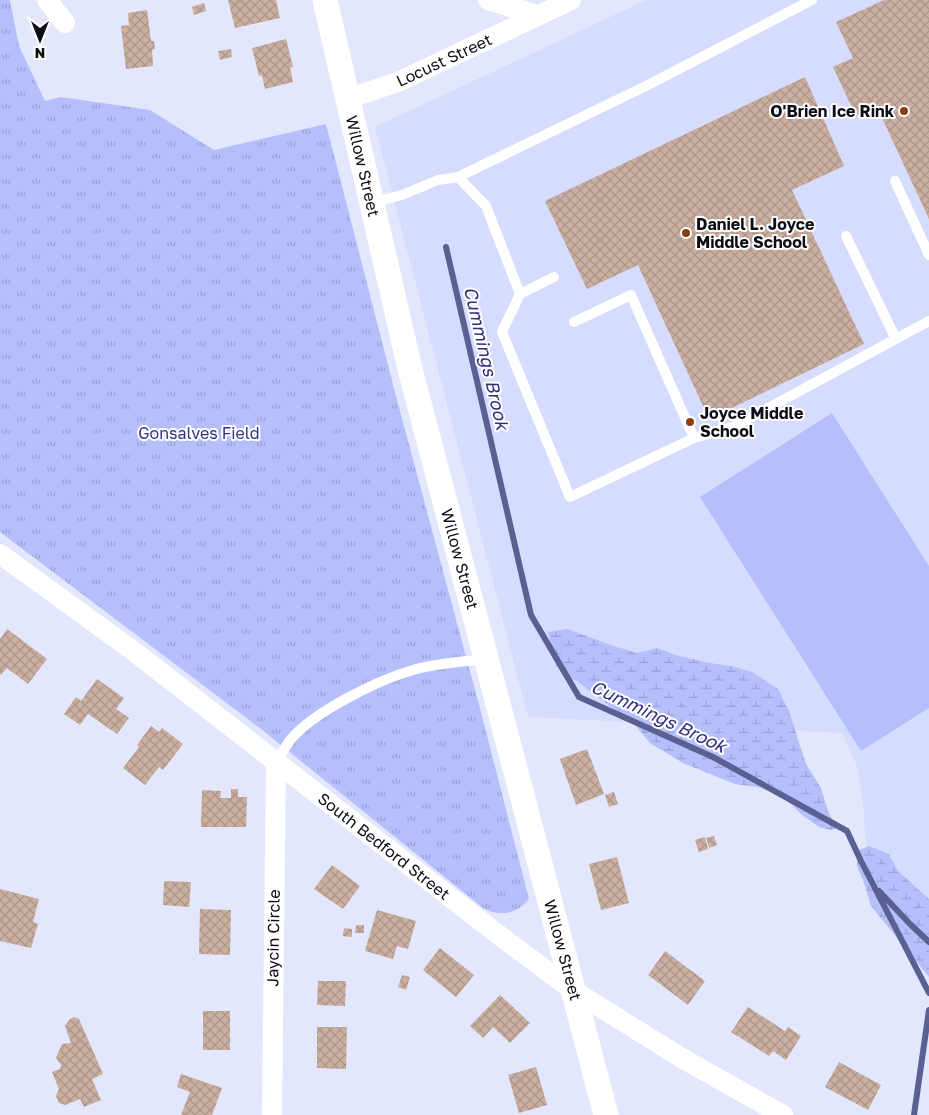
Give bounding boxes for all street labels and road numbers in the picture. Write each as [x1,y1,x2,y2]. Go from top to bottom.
street label: Locust Street [393,29,495,91]
street label: Willow Street [342,113,384,219]
street label: Willow Street [437,506,483,612]
street label: South Bedford Street [314,788,454,904]
street label: Jaycin Circle [262,889,284,987]
street label: Willow Street [540,897,586,1003]

